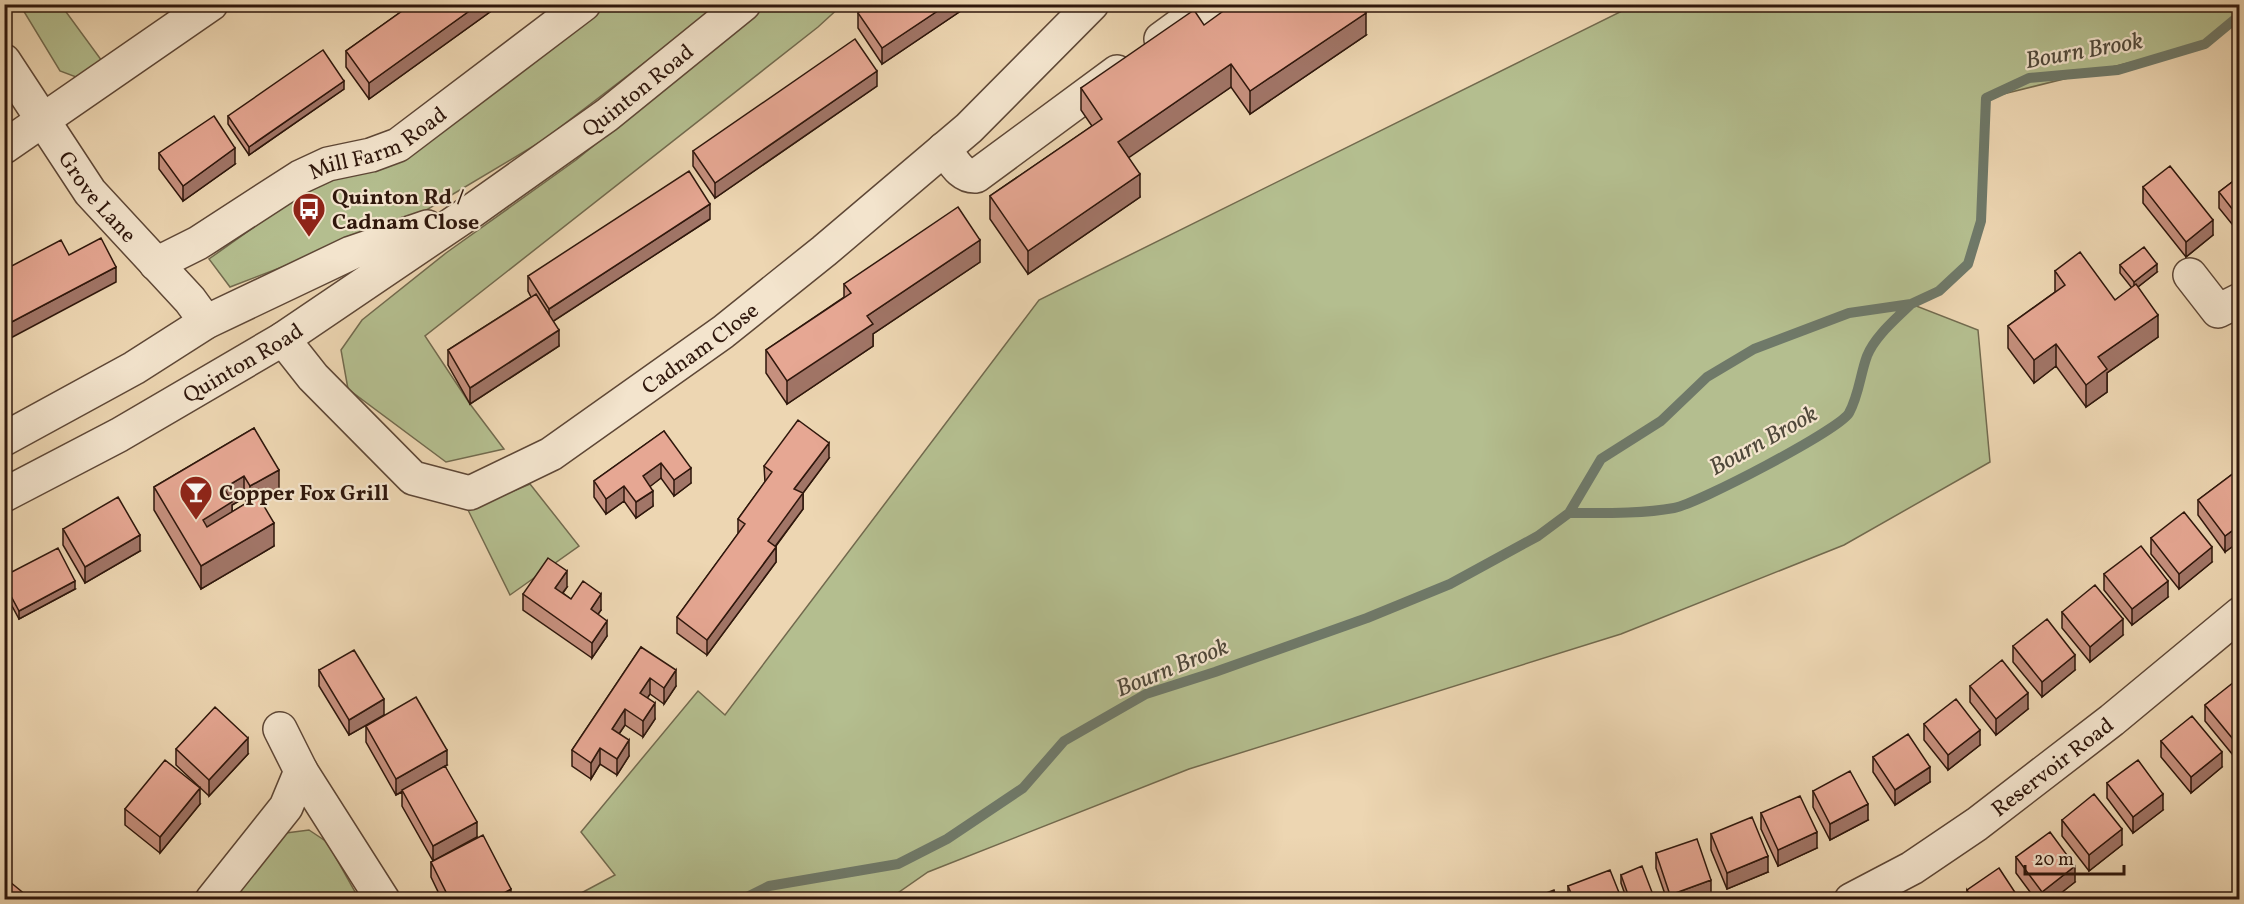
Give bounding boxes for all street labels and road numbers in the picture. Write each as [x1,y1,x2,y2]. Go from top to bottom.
street label: Quinton Road [577,38,701,146]
street label: Mill Farm Road [304,100,454,189]
street label: Grove Lane [49,146,143,251]
street label: Cadnam Close [636,296,766,403]
street label: Quinton Road [178,317,310,412]
street label: Reservoir Road [1986,711,2121,825]

